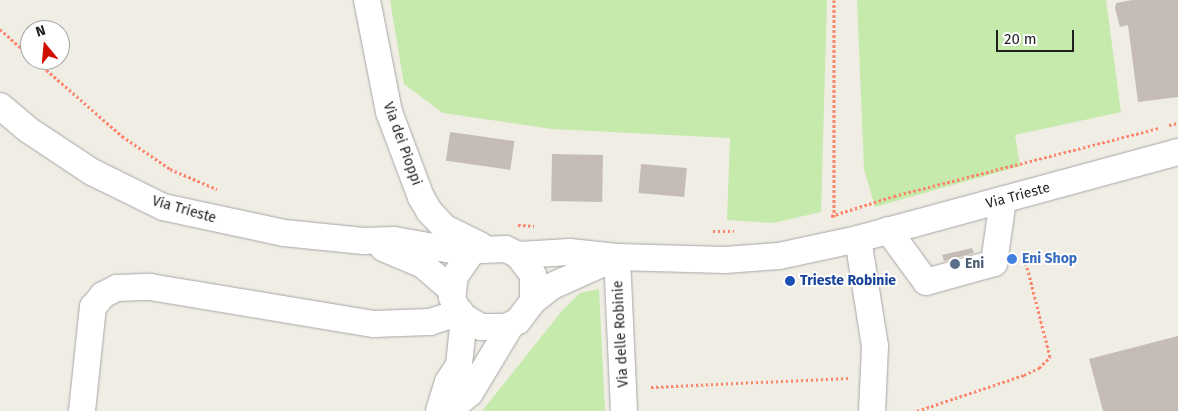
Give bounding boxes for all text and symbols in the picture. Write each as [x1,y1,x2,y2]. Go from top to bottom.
north arrow [20,20,70,70]
scale bar [998,20,1076,52]
text: N [34,22,48,41]
text: 20 m [1004,30,1037,48]
street label: Via dei Pioppi [379,100,425,188]
street label: Via Trieste [984,179,1052,213]
street label: Via Trieste [150,193,218,227]
place label: Eni Shop [1022,251,1077,267]
marker: Eni Shop [1006,253,1018,265]
place label: Eni [965,256,984,272]
marker: Eni [949,258,961,270]
place label: Trieste Robinie [800,273,896,289]
marker: Trieste Robinie [784,275,796,287]
street label: Via delle Robinie [610,280,632,388]

